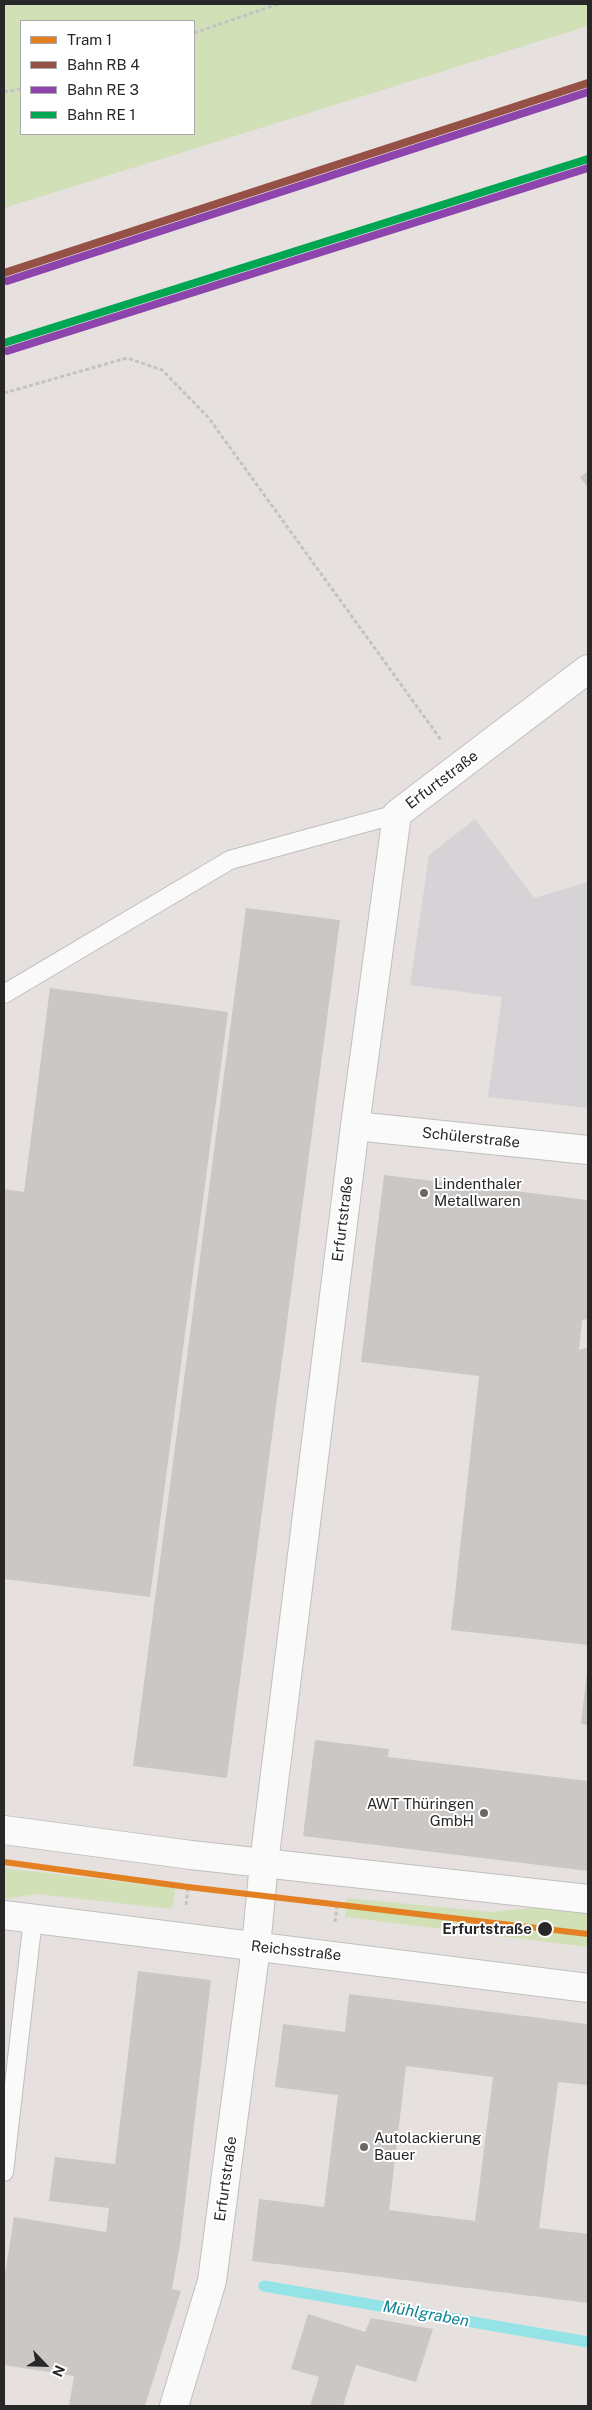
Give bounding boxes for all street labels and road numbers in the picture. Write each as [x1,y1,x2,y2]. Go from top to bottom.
street label: Erfurtstraße [402,747,482,813]
street label: Schülerstraße [421,1124,521,1152]
street label: Erfurtstraße [329,1175,357,1263]
street label: Reichsstraße [250,1937,342,1965]
street label: Erfurtstraße [211,2135,241,2223]

